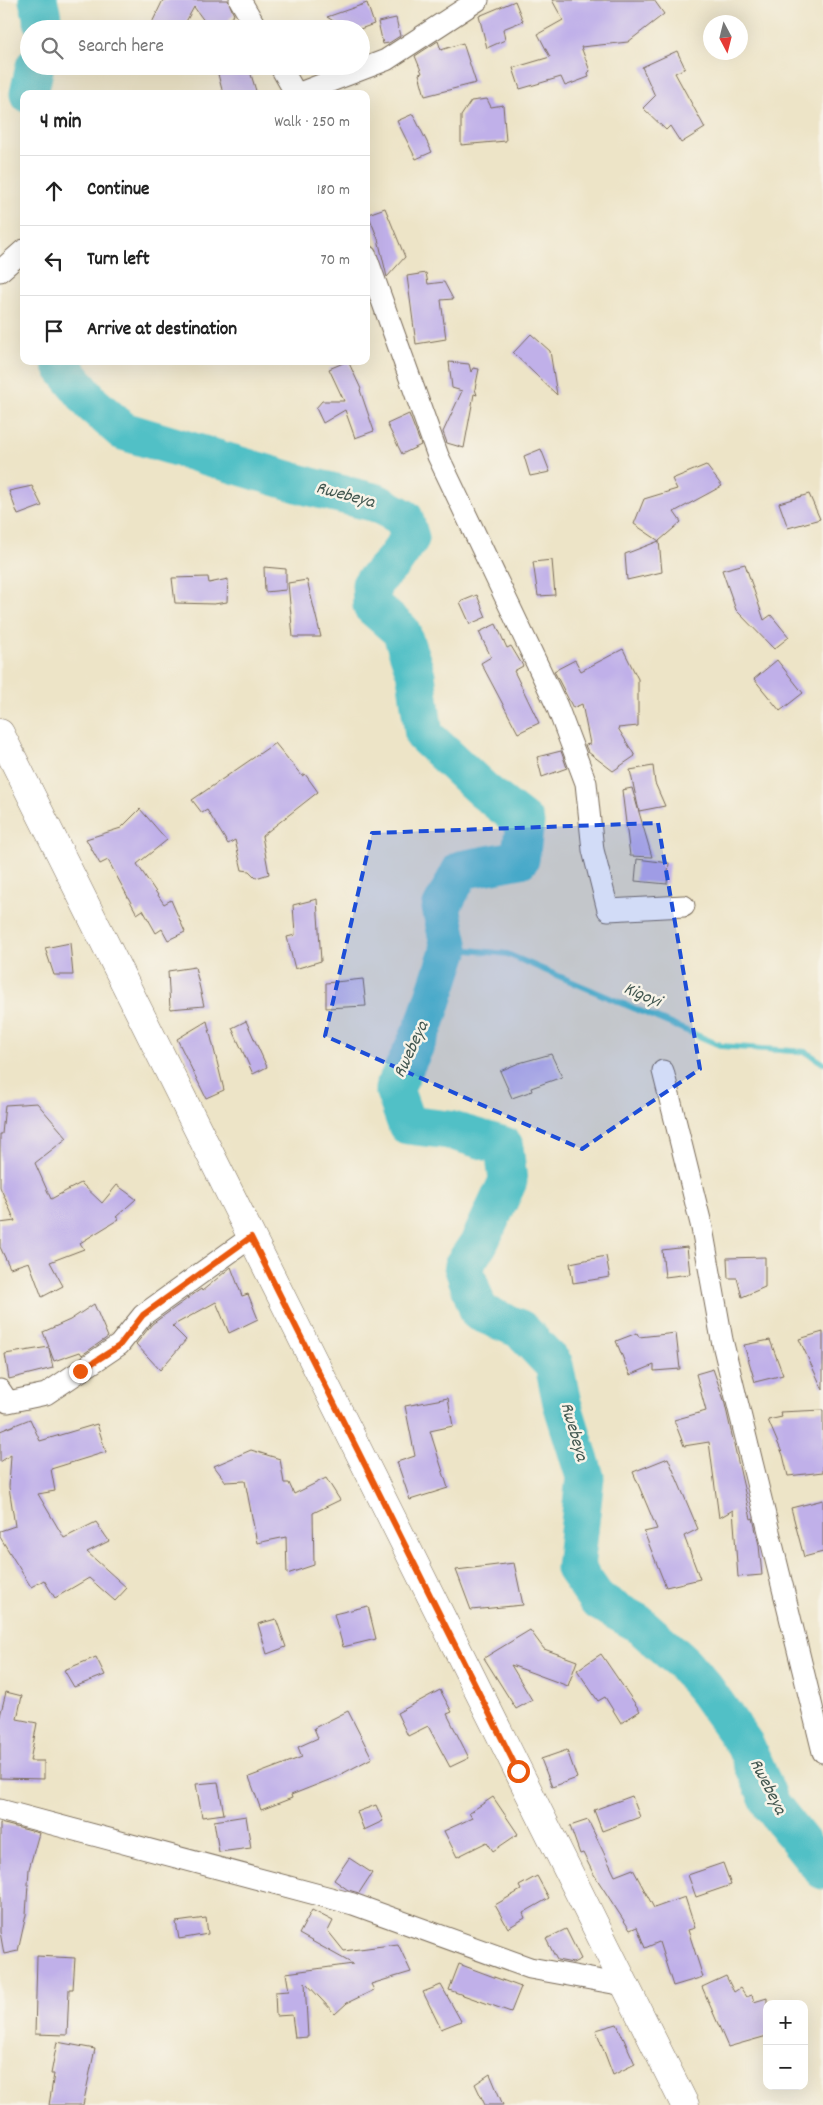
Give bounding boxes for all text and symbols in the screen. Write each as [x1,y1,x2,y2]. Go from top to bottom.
north arrow [703,15,748,60]
search box [20,20,370,75]
icon: search [38,34,66,62]
text: Search here [78,34,164,61]
text: 4 min [40,108,82,138]
text: Walk · 250 m [274,111,350,134]
icon: ahead [40,177,68,205]
text: Continue [87,177,149,204]
text: 180 m [317,179,350,202]
icon: left [40,247,68,275]
text: Turn left [87,247,150,274]
text: 70 m [320,249,350,272]
icon: arrive [40,317,68,345]
text: Arrive at destination [87,317,237,344]
water label: Rwebeya [313,476,379,516]
water label: Kigoyi [620,977,667,1016]
water label: Rwebeya [388,1016,437,1082]
route end [69,1360,92,1383]
water label: Rwebeya [553,1400,594,1466]
water label: Rwebeya [742,1755,792,1821]
route start [507,1760,530,1783]
map controls [763,2000,808,2090]
button: + [763,2000,808,2045]
button: − [763,2045,808,2090]

